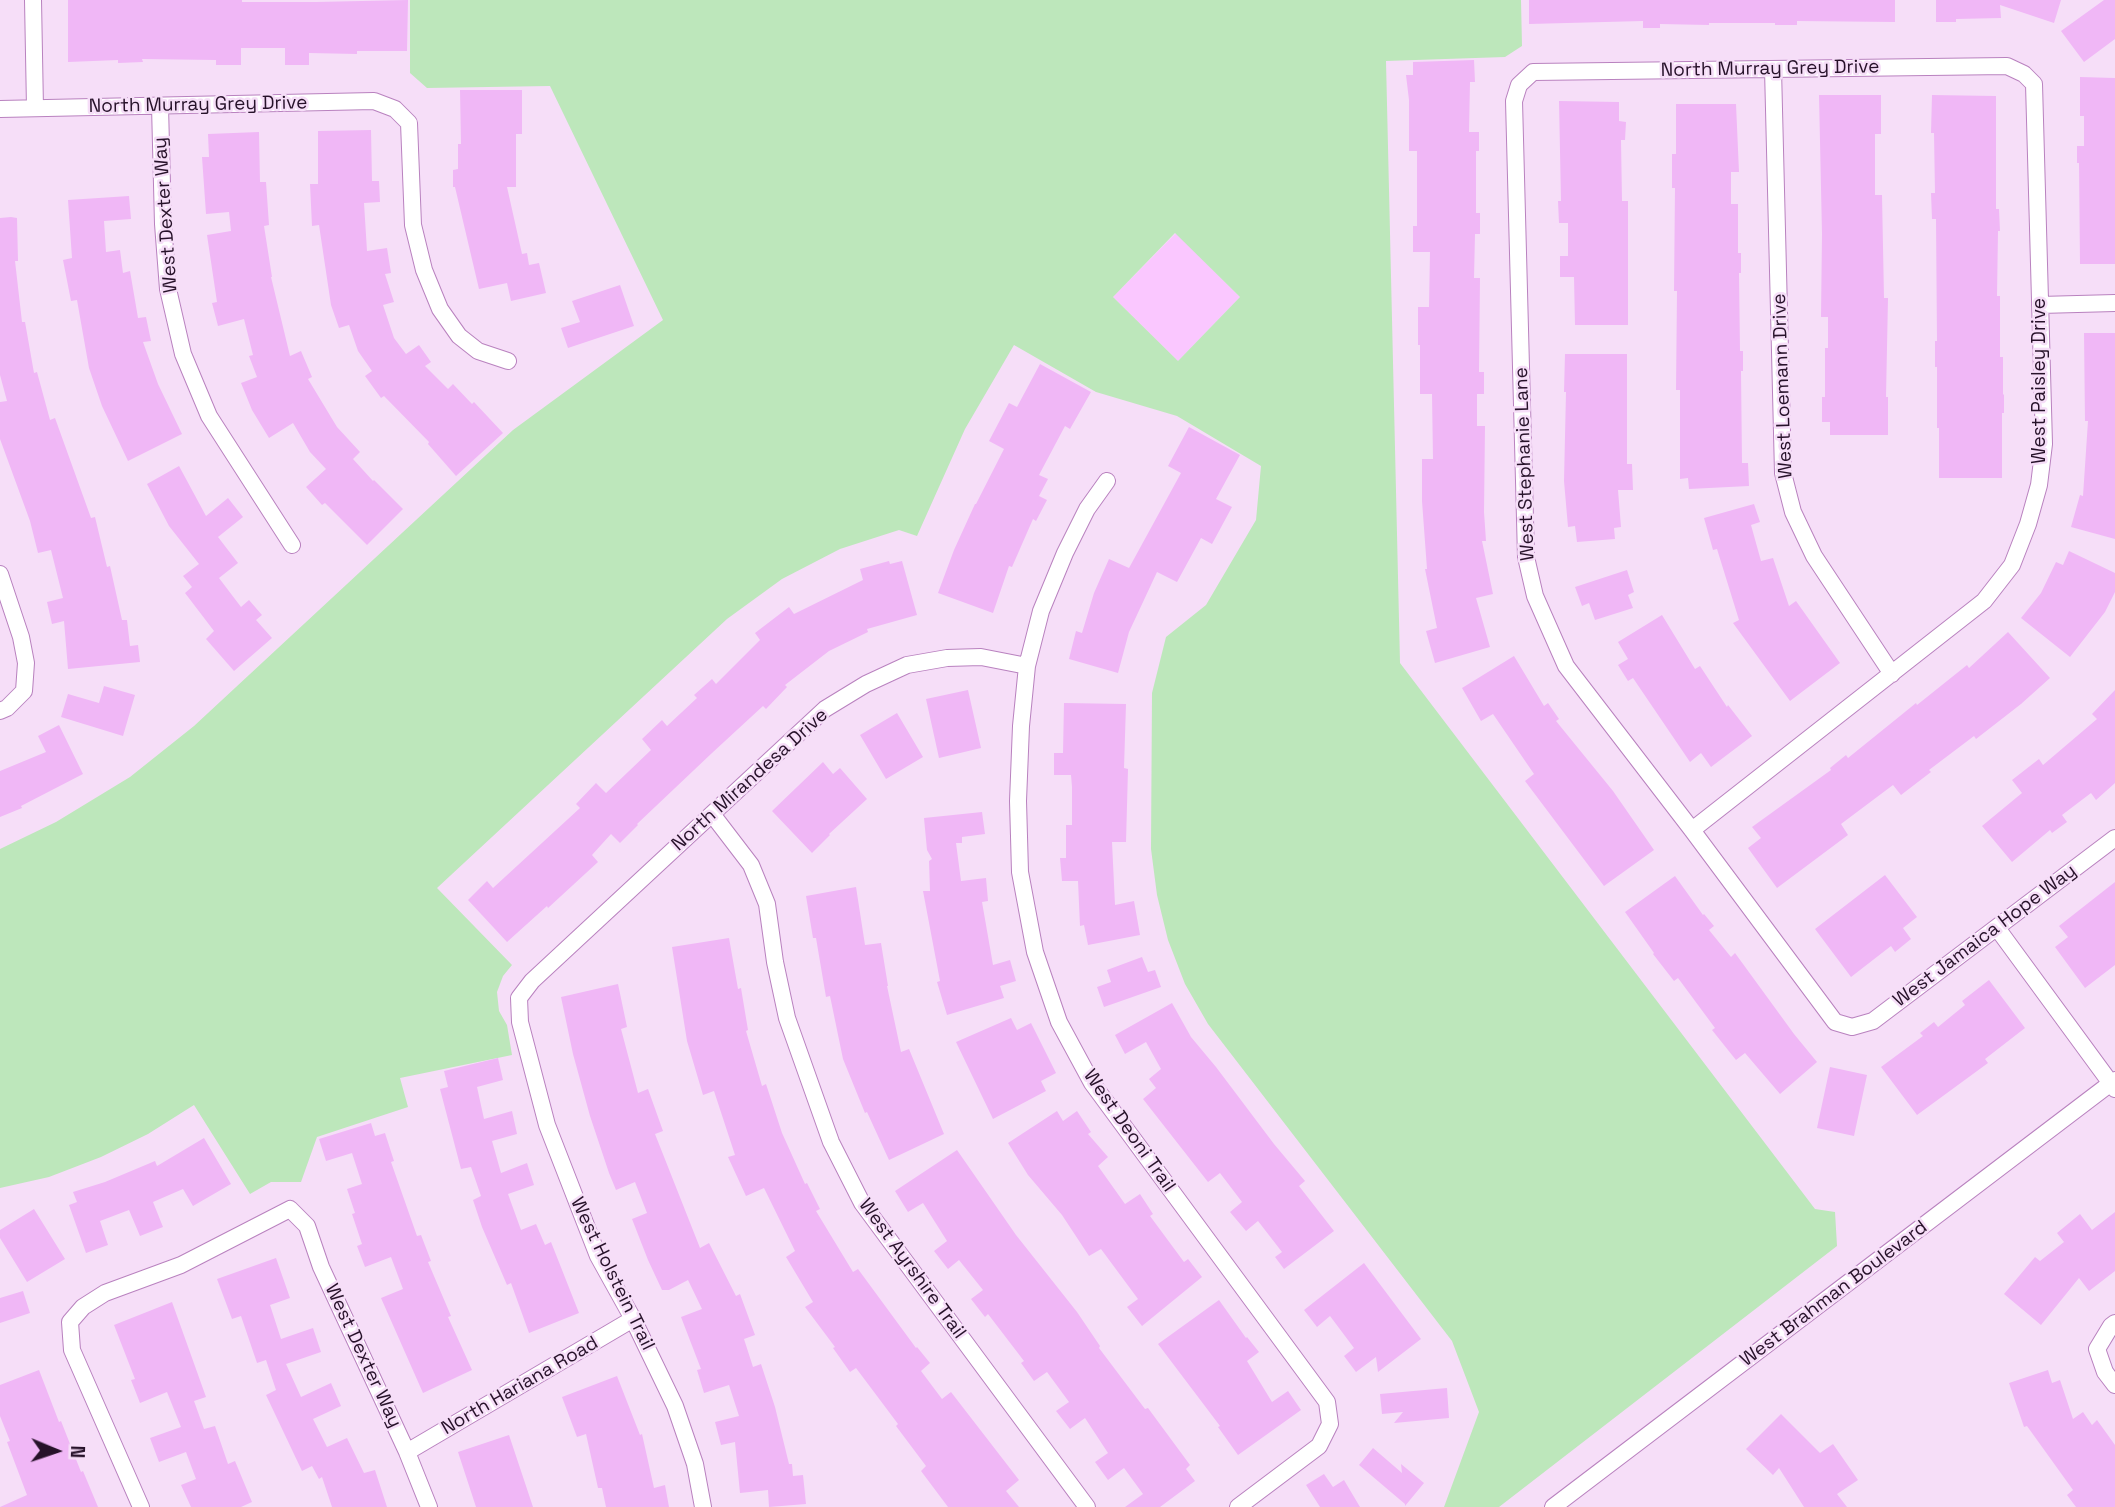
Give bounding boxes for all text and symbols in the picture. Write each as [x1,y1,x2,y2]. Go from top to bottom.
street label: North Murray Grey Drive [1660,56,1880,82]
street label: North Murray Grey Drive [88,92,308,118]
street label: West Dexter Way [149,136,183,294]
street label: West Loemann Drive [1768,293,1798,479]
street label: West Paisley Drive [2029,298,2051,464]
street label: West Stephanie Lane [1510,367,1540,561]
street label: North Mirandesa Drive [667,704,833,856]
street label: West Jamaica Hope Way [1889,860,2081,1012]
street label: West Deoni Trail [1078,1065,1180,1197]
street label: West Holstein Trail [565,1194,659,1354]
street label: West Ayrshire Trail [853,1194,971,1344]
street label: West Brahman Boulevard [1736,1216,1932,1372]
street label: West Dexter Way [320,1281,406,1431]
street label: North Hariana Road [438,1332,602,1440]
north arrow [21,1416,91,1486]
text: N [65,1445,90,1459]

